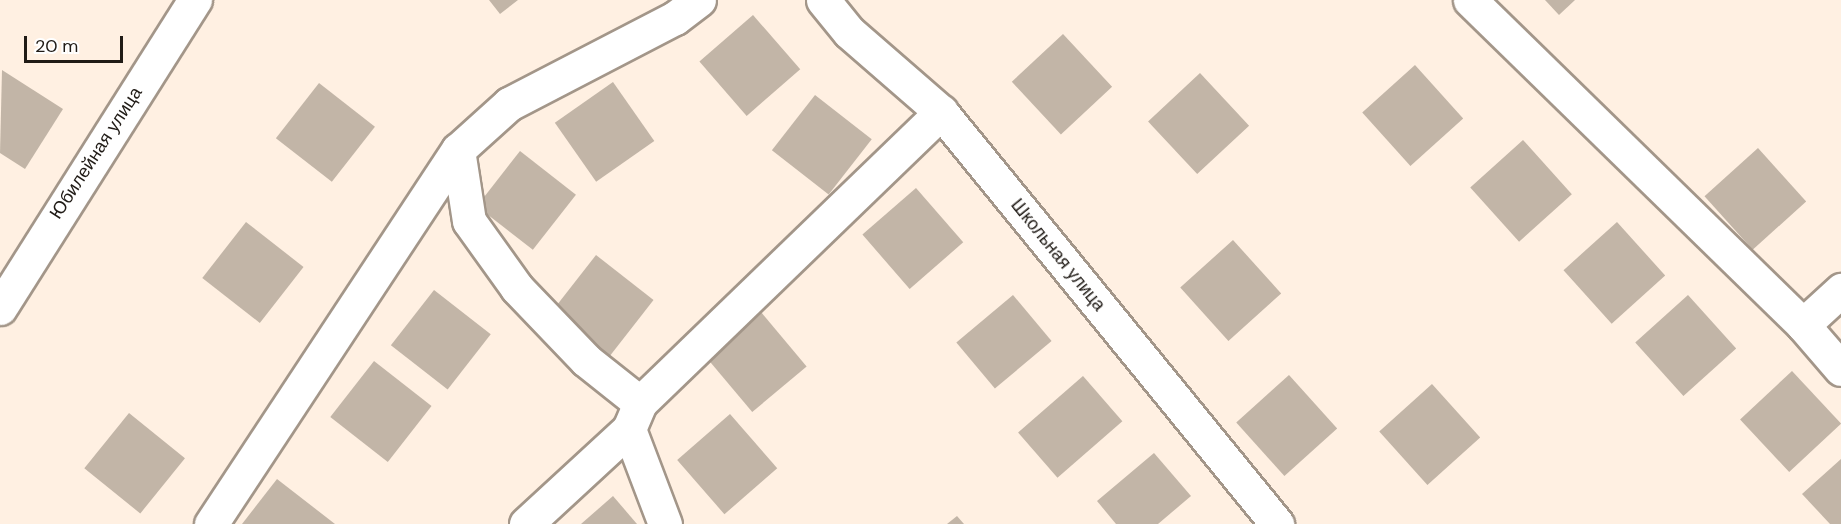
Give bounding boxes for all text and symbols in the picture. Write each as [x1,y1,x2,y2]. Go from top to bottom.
scale bar [27,24,126,62]
text: 20 m [35,34,78,58]
street label: Юбилейная улица [45,83,147,223]
street label: Школьная улица [1006,195,1110,315]

